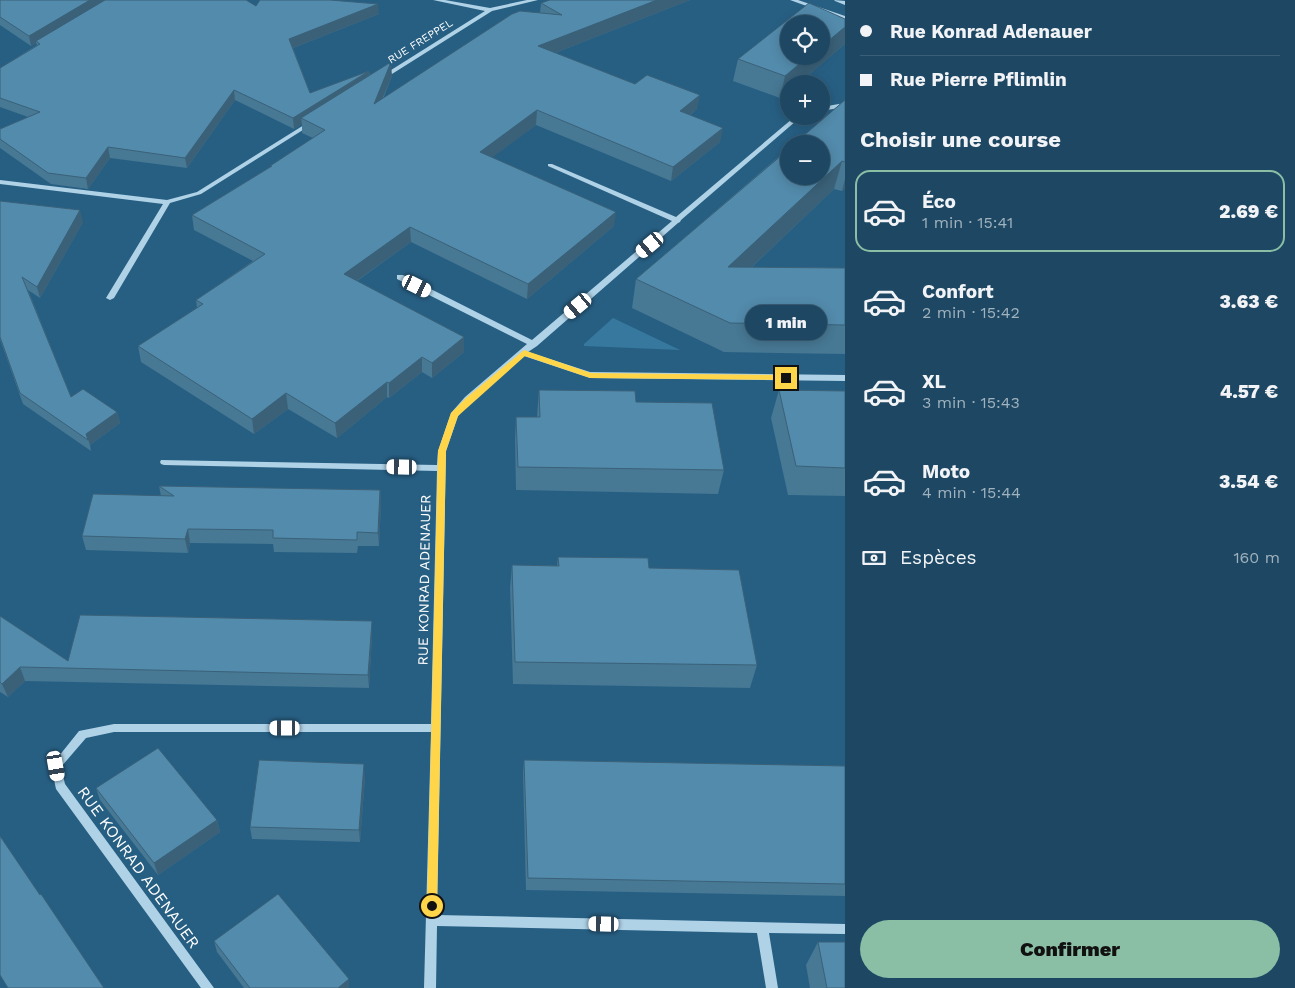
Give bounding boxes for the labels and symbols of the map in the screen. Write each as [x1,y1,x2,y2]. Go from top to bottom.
street label: RUE FREPPEL [385,16,455,67]
car [633,230,666,260]
car [400,273,433,299]
car [561,291,594,321]
callout: 1 min [745,306,827,340]
route end [775,367,797,389]
car [386,459,417,475]
street label: RUE KONRAD ADENAUER [415,494,433,666]
car [270,721,300,736]
car [46,750,65,782]
street label: RUE KONRAD ADENAUER [73,783,204,952]
route start [421,895,443,917]
car [588,916,619,932]

